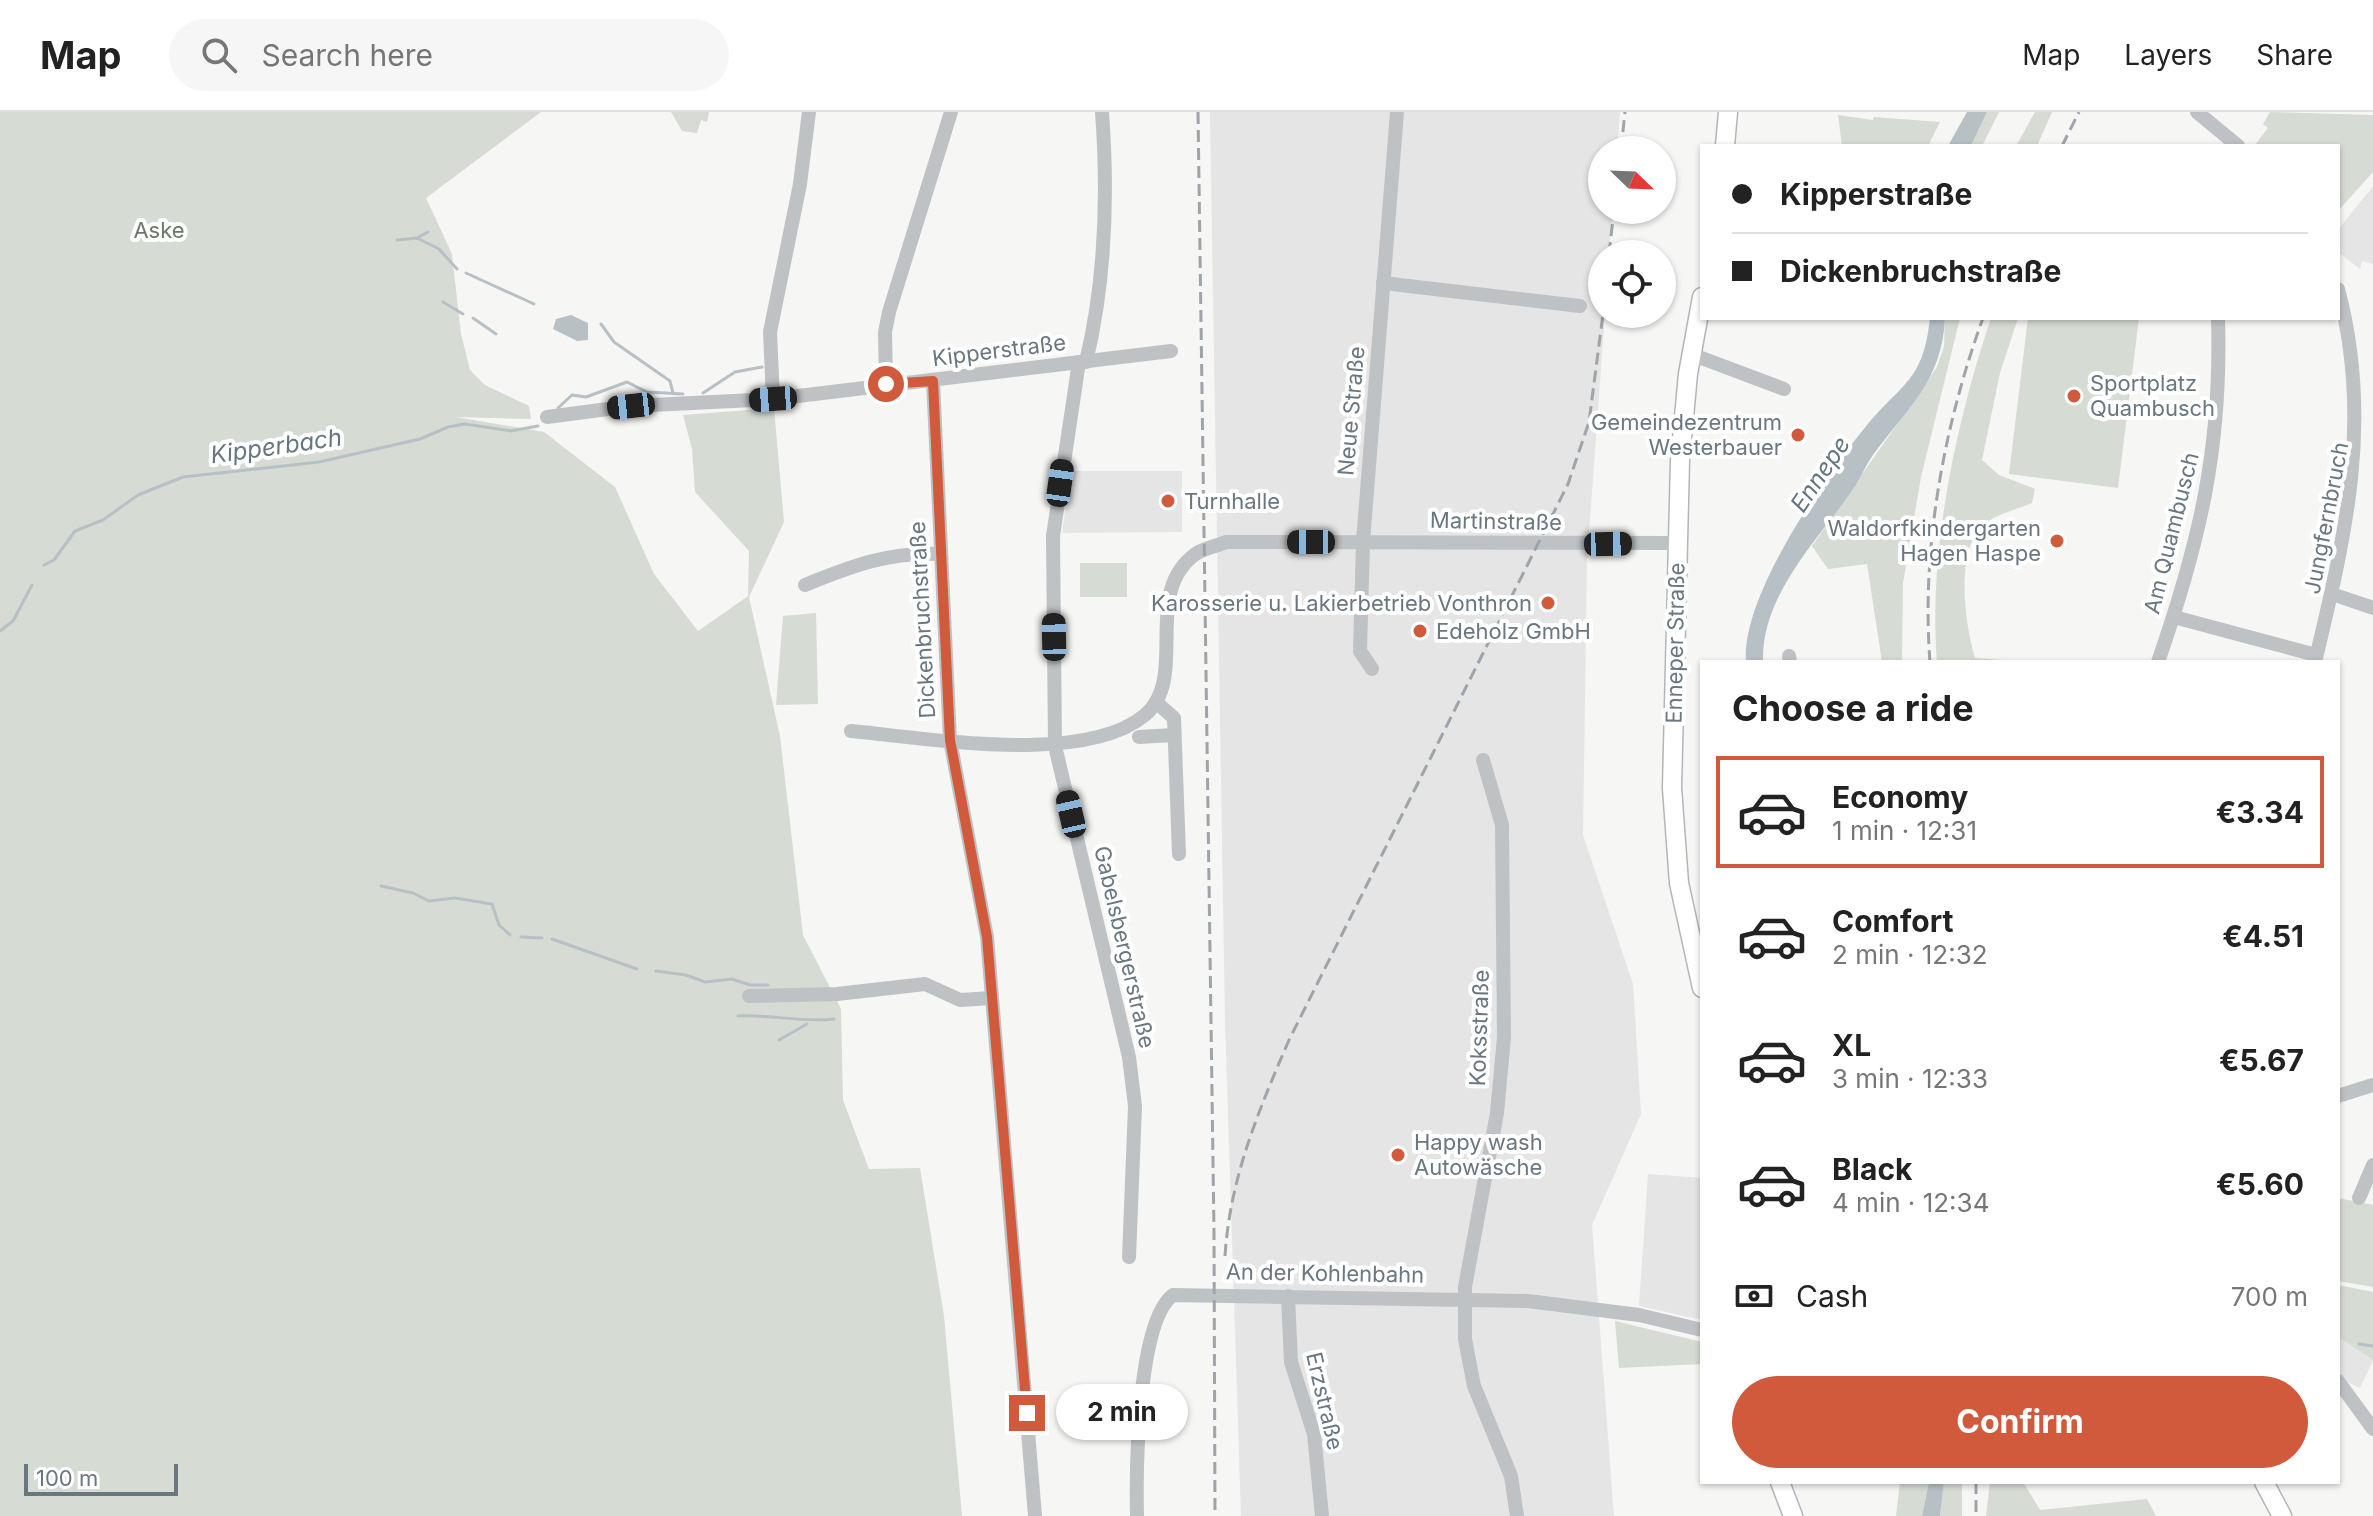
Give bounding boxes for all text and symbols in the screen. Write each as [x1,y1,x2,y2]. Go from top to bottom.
search box [169,19,729,91]
text: Map [40,32,121,78]
icon: search [197,33,241,77]
text: Search here [261,37,433,73]
text: Map [2022,38,2080,72]
text: Layers [2124,38,2212,72]
text: Share [2256,38,2333,72]
north arrow [1588,136,1676,224]
map controls [1588,136,1676,328]
text: Kipperstraße [1780,176,1972,212]
park label: Aske [133,217,185,243]
button: locate [1588,240,1676,328]
text: Dickenbruchstraße [1780,253,2061,289]
street label: Kipperstraße [931,329,1067,371]
street label: Neue Straße [1332,345,1370,477]
route start [868,366,904,402]
place label: Sportplatz Quambusch [2090,370,2215,421]
car [748,385,798,413]
marker: Sportplatz Quambusch [2065,387,2083,405]
car [606,392,656,420]
place label: Gemeindezentrum Westerbauer [1591,409,1782,460]
water label: Kipperbach [208,422,344,470]
marker: Gemeindezentrum Westerbauer [1789,426,1807,444]
water label: Ennepe [1784,431,1856,517]
street label: Jungfernbruch [2299,440,2353,596]
street label: Am Quambusch [2138,449,2204,617]
car [1045,458,1075,508]
place label: Turnhalle [1184,488,1280,514]
marker: Turnhalle [1159,492,1177,510]
street label: Martinstraße [1430,507,1562,535]
place label: Waldorfkindergarten Hagen Haspe [1827,515,2041,566]
street label: Dickenbruchstraße [904,521,940,719]
car [1287,530,1335,554]
car [1584,532,1632,556]
marker: Waldorfkindergarten Hagen Haspe [2048,532,2066,550]
street label: Enneper Straße [1661,562,1689,724]
place label: Karosserie u. Lakierbetrieb Vonthron [1151,590,1532,616]
marker: Karosserie u. Lakierbetrieb Vonthron [1539,594,1557,612]
car [1042,613,1066,661]
place label: Edeholz GmbH [1436,618,1591,644]
marker: Edeholz GmbH [1411,622,1429,640]
text: Choose a ride [1732,686,1974,730]
icon: car [1736,776,1808,848]
text: Economy [1832,779,1968,815]
car [1054,788,1088,840]
text: €3.34 [2216,794,2304,830]
text: 1 min · 12:31 [1832,815,1977,846]
street label: Gabelsbergerstraße [1089,843,1161,1051]
icon: car [1736,900,1808,972]
text: Comfort [1832,903,1953,939]
text: €4.51 [2222,918,2304,954]
text: 2 min · 12:32 [1832,939,1988,970]
street label: Koksstraße [1464,969,1494,1087]
icon: car [1736,1024,1808,1096]
text: XL [1832,1027,1871,1063]
text: €5.67 [2219,1042,2304,1078]
text: 3 min · 12:33 [1832,1063,1988,1094]
place label: Happy wash Autowäsche [1414,1129,1543,1180]
marker: Happy wash Autowäsche [1389,1146,1407,1164]
icon: car [1736,1148,1808,1220]
text: Black [1832,1151,1912,1187]
text: €5.60 [2216,1166,2304,1202]
text: 4 min · 12:34 [1832,1187,1989,1218]
street label: An der Kohlenbahn [1226,1258,1424,1288]
icon: cash [1732,1274,1776,1318]
text: Cash [1796,1278,1868,1314]
text: 700 m [2231,1281,2308,1312]
street label: Erzstraße [1301,1350,1349,1452]
button: Confirm [1732,1376,2308,1468]
callout: 2 min [1055,1385,1187,1441]
route end [1009,1395,1045,1431]
text: 2 min [1087,1396,1157,1427]
scale bar [24,1460,178,1496]
text: 100 m [36,1465,98,1491]

